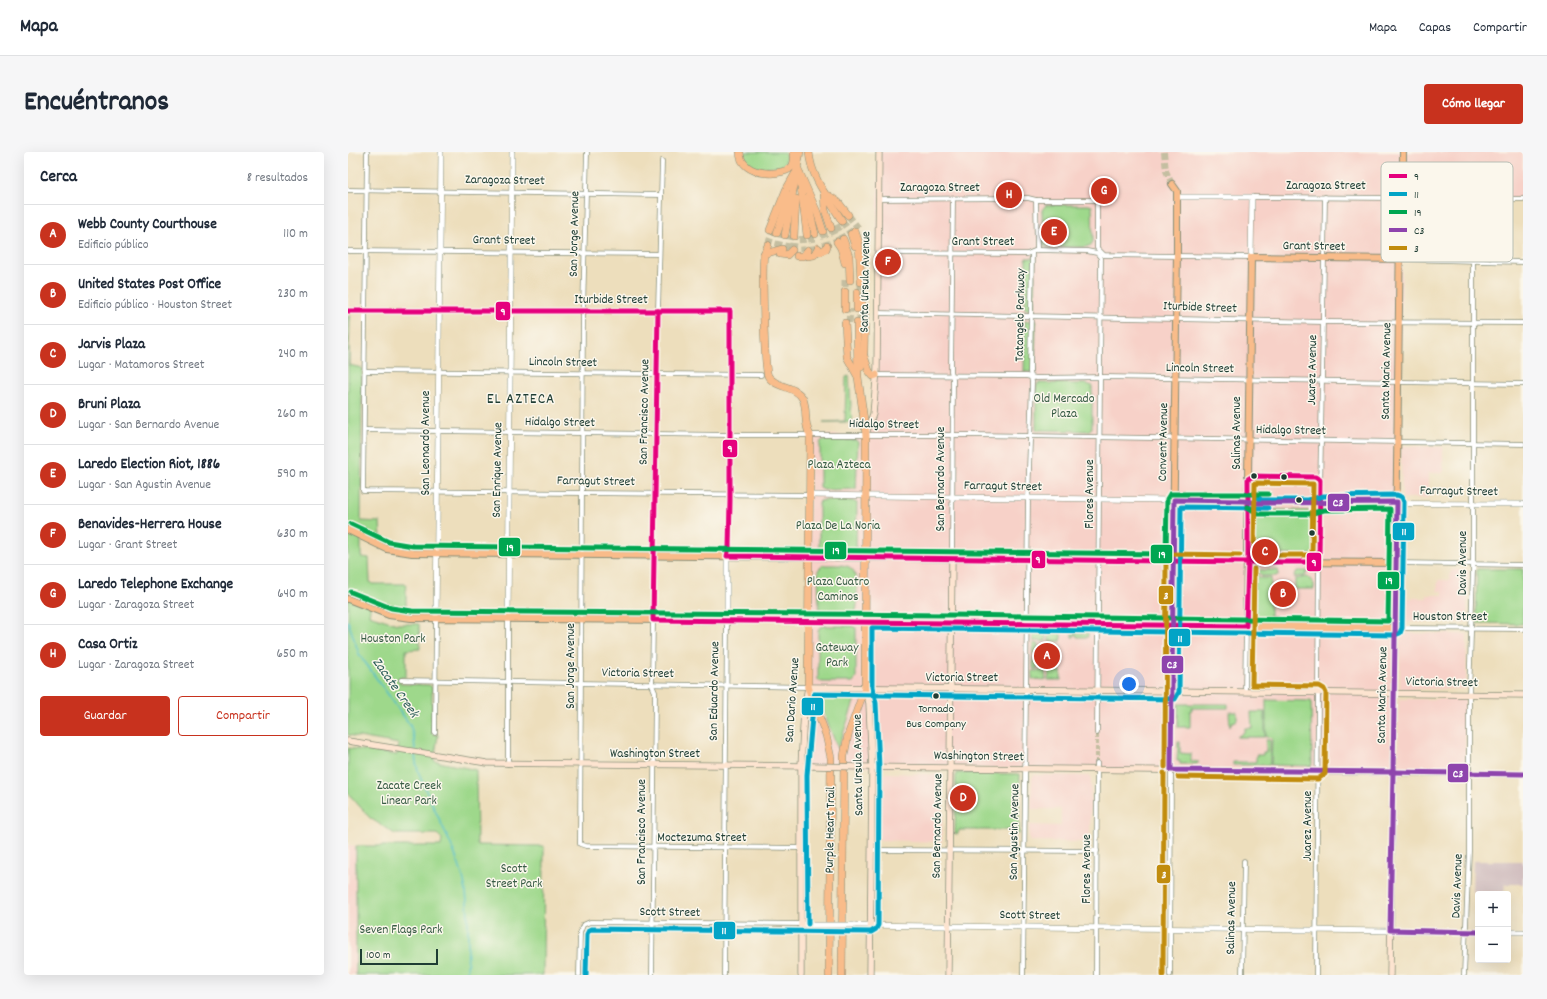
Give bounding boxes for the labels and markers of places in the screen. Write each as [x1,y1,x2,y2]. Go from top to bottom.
pin: G [1091,176,1117,206]
pin: H [996,180,1022,210]
pin: E [1041,217,1067,247]
pin: F [875,247,901,277]
unlabelled marker [1249,471,1259,481]
unlabelled marker [1279,472,1289,482]
unlabelled marker [1294,495,1304,505]
unlabelled marker [1307,528,1317,538]
pin: C [1252,537,1278,567]
pin: B [1270,579,1296,609]
pin: A [1034,641,1060,671]
marker: Tornado Bus Company [931,691,941,701]
place label: Tornado Bus Company [906,701,967,733]
pin: D [950,783,976,813]

